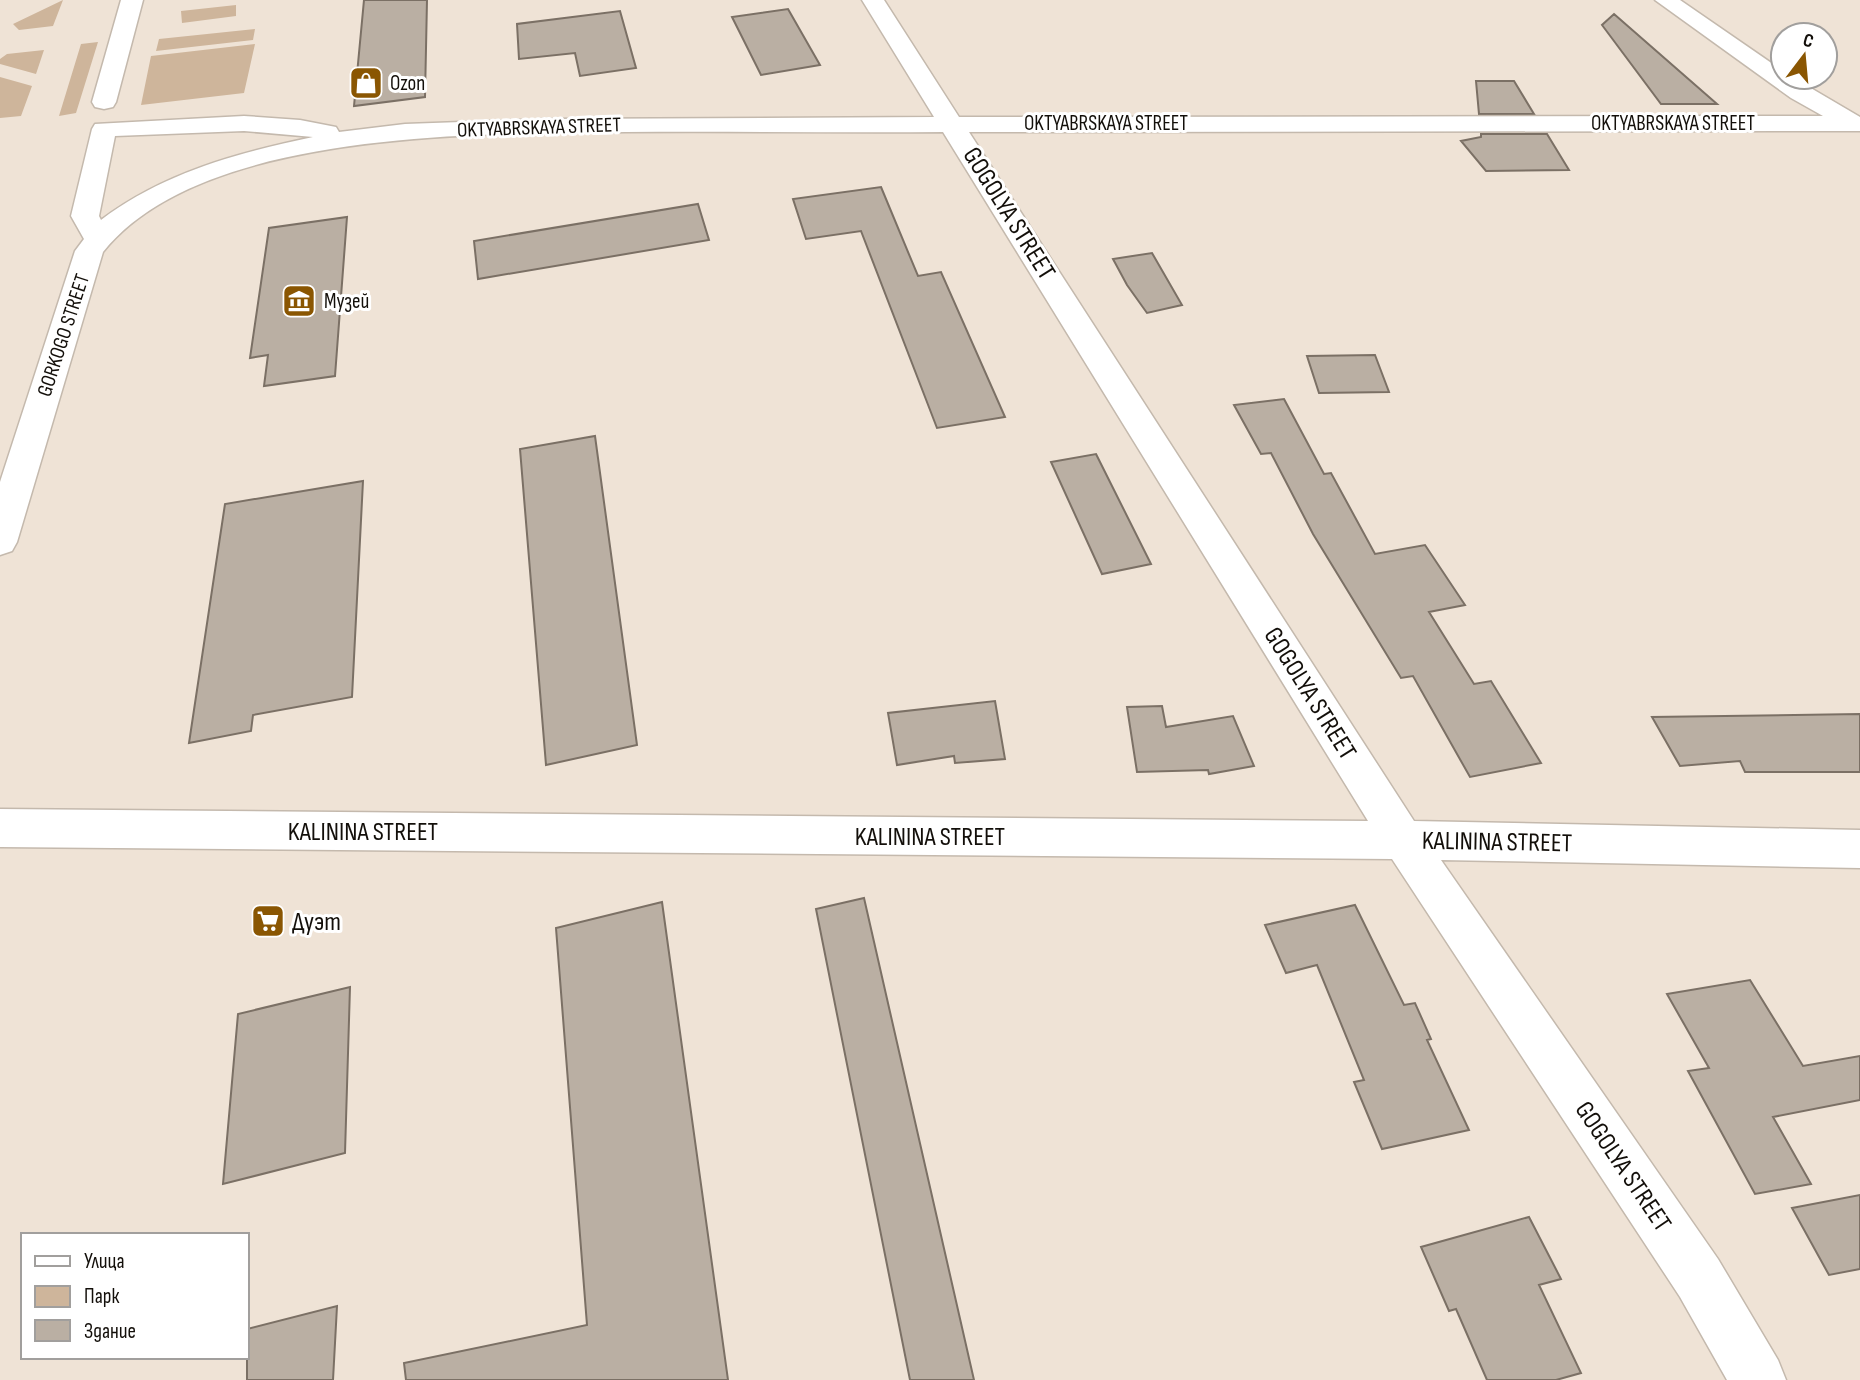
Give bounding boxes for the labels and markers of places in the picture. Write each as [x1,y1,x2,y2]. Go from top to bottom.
shop icon: Ozon [347,64,385,102]
place label: Ozon [390,71,425,96]
museum icon: Музей [280,282,318,320]
place label: Музей [324,289,369,314]
supermarket icon: Дуэт [249,902,287,940]
place label: Дуэт [292,907,341,938]

